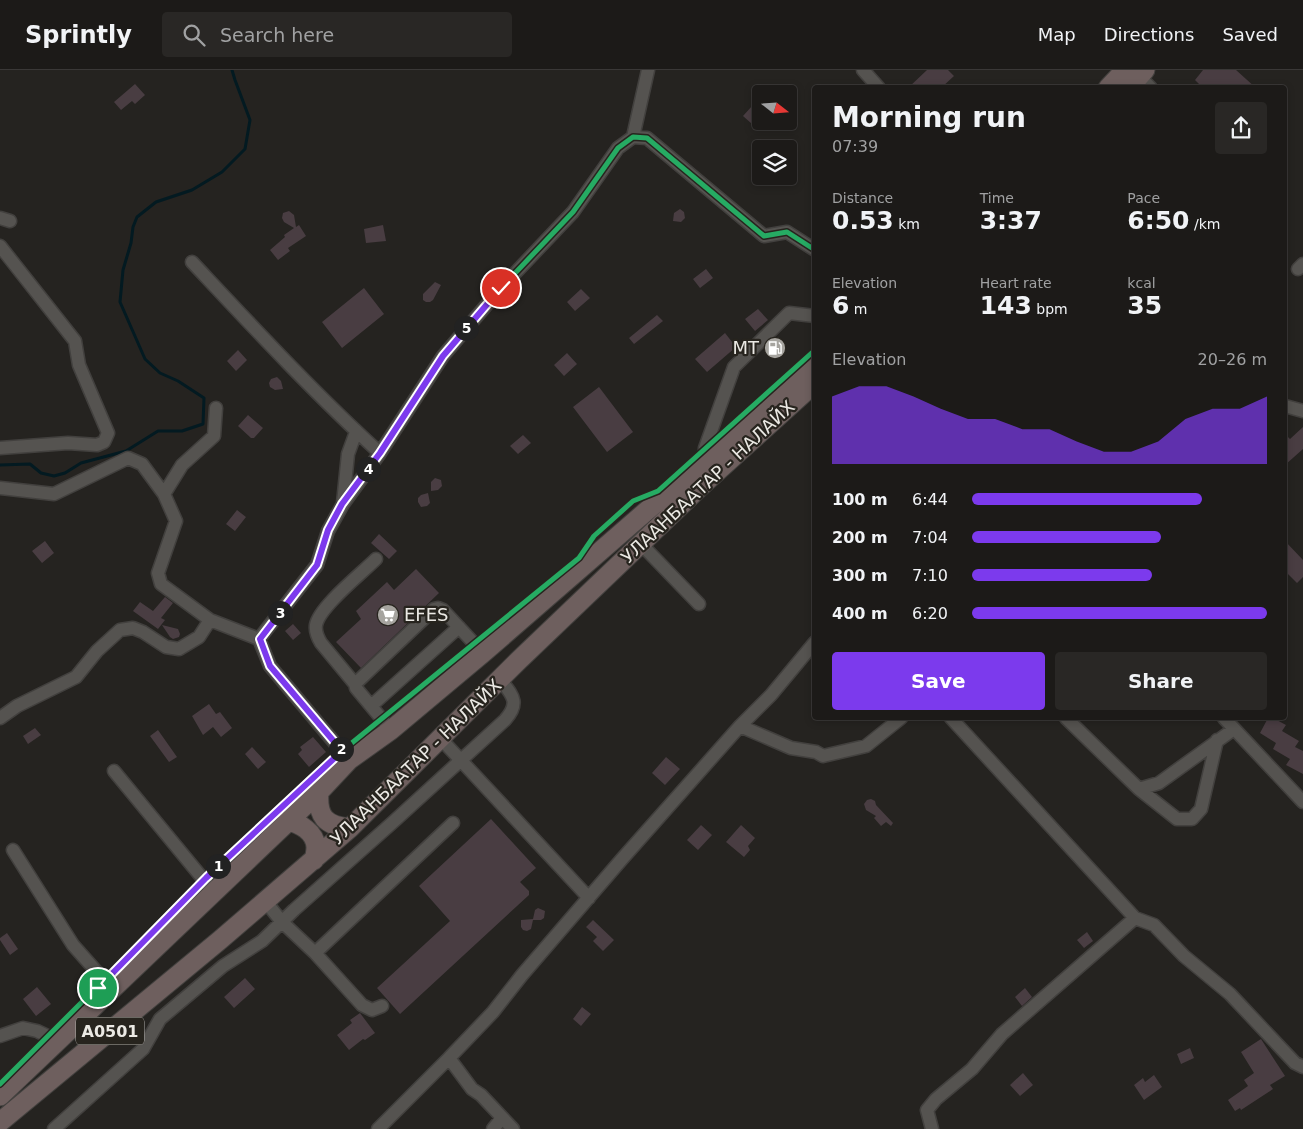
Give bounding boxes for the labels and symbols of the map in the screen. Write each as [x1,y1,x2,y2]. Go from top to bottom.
north arrow [752,85,798,130]
pin [480,267,522,309]
pin: 5 [454,316,478,340]
fuel station icon: MT [763,336,787,360]
place label: MT [732,337,760,358]
street label: УЛААНБААТАР - НАЛАЙХ [617,396,799,567]
pin: 4 [356,456,380,482]
pin: 3 [268,600,292,626]
supermarket icon: EFES [376,603,400,627]
place label: EFES [404,604,449,625]
street label: УЛААНБААТАР - НАЛАЙХ [326,674,505,849]
pin: 2 [328,736,354,762]
pin: 1 [206,854,230,878]
pin [77,967,119,1009]
road number: A0501 [76,1018,144,1044]

